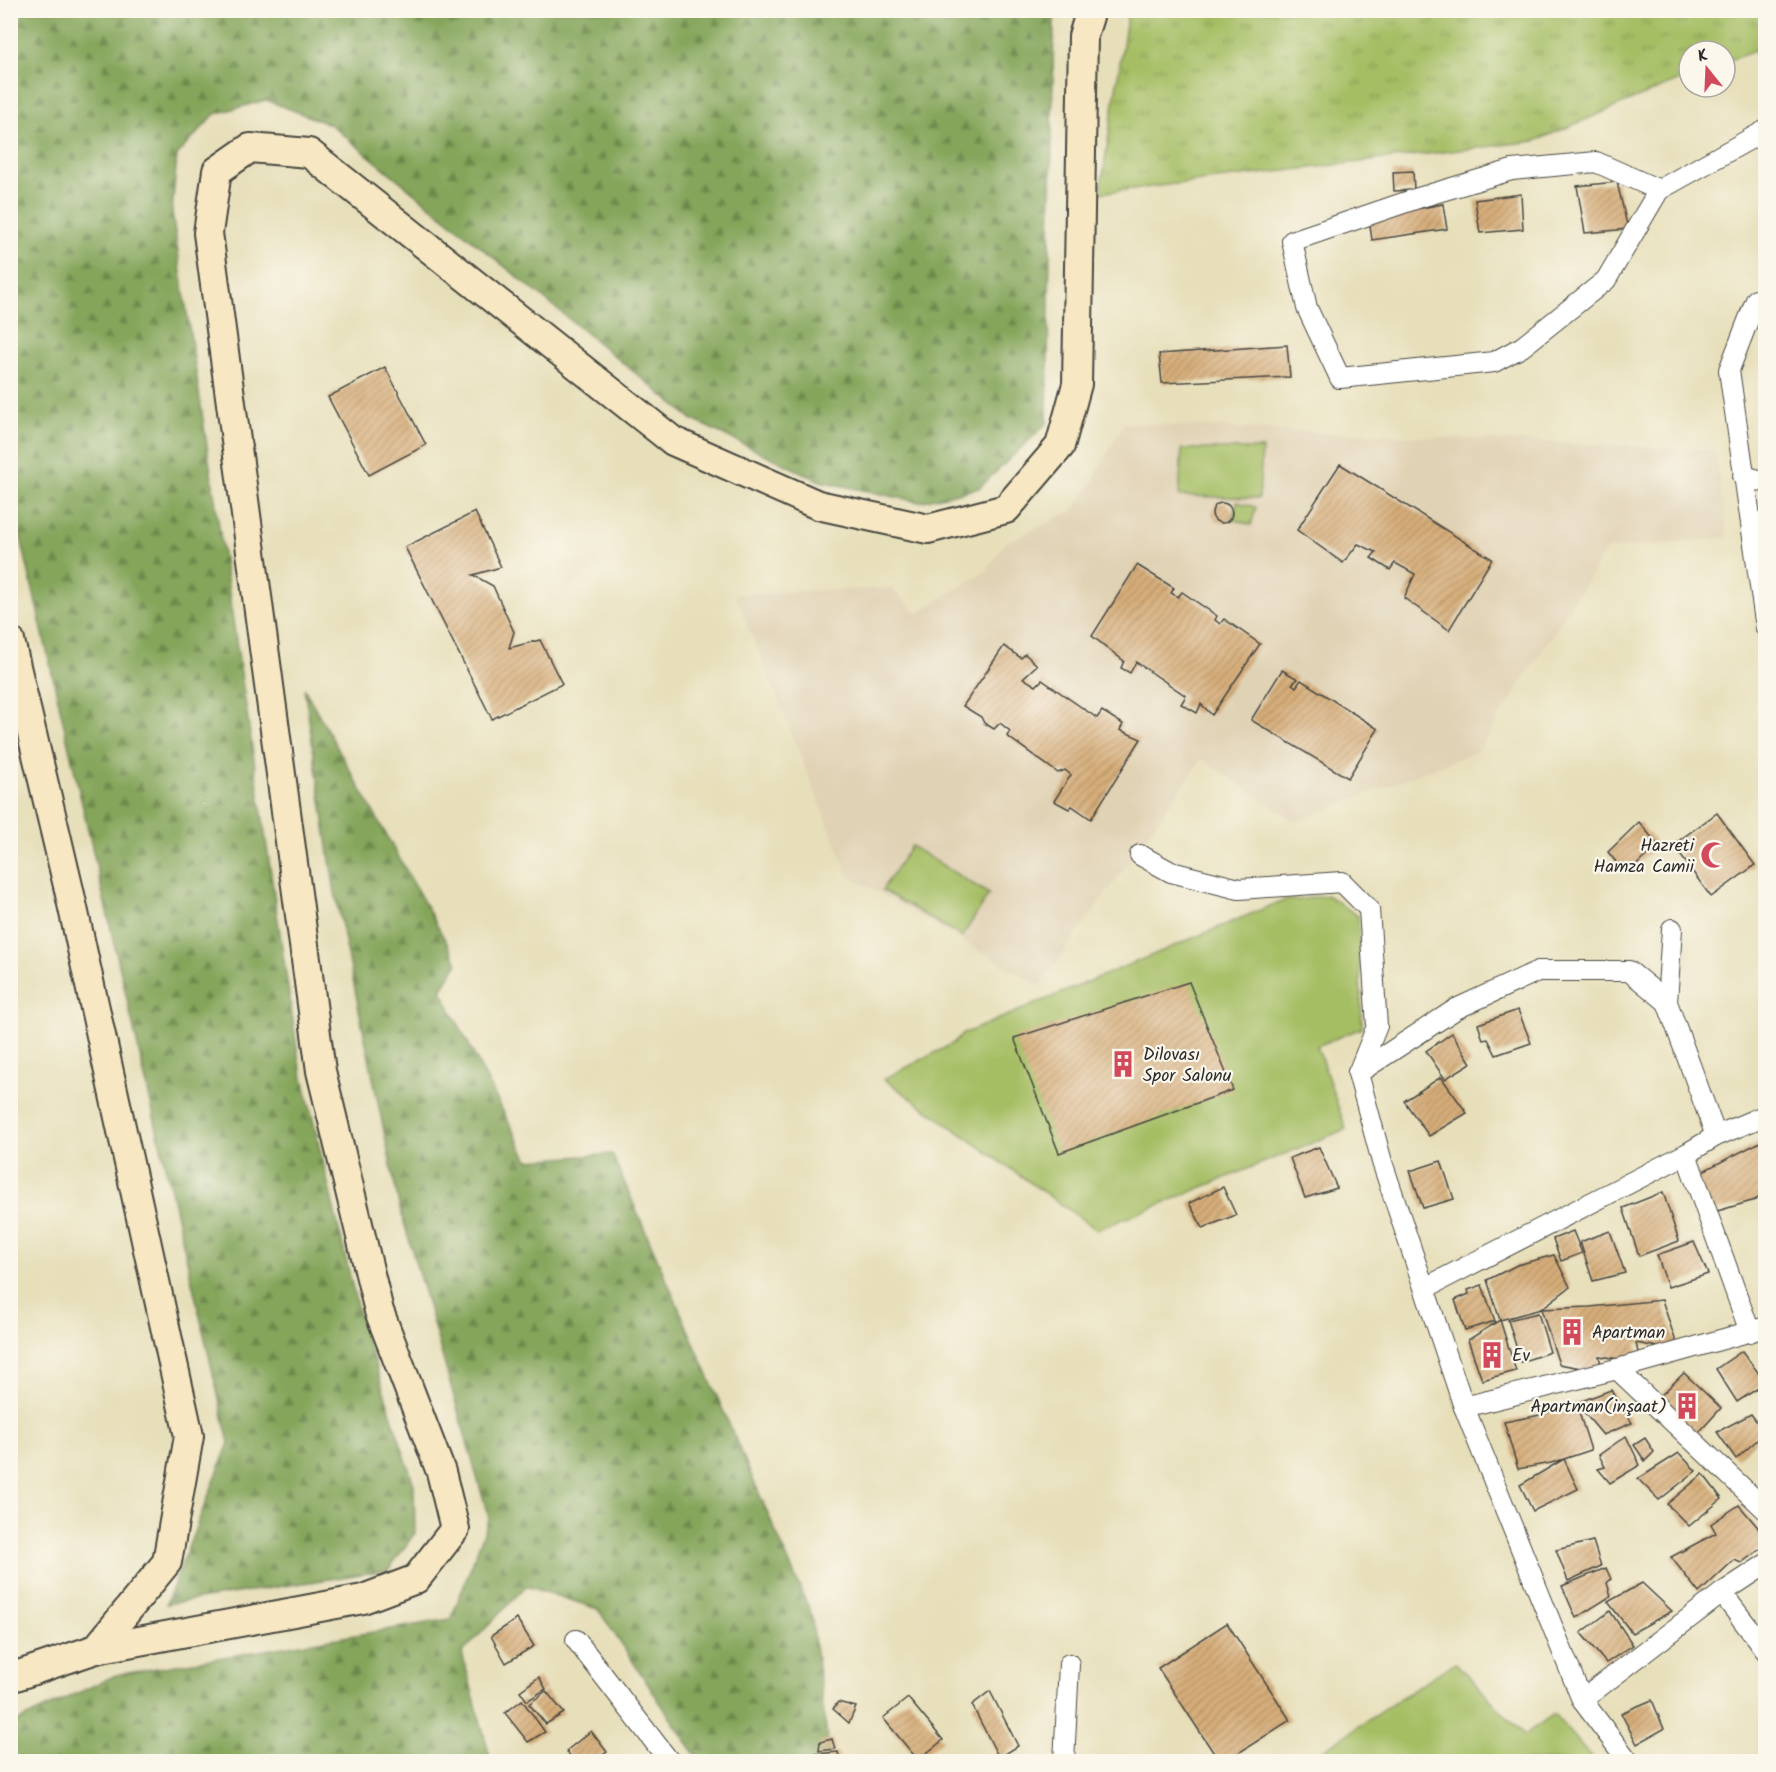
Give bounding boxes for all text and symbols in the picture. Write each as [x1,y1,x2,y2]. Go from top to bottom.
north arrow [1677,39,1737,99]
text: K [1694,43,1712,70]
place label: Hazreti Hamza Camii [1593,832,1695,882]
mosque icon: Hazreti Hamza Camii [1699,840,1729,870]
place label: Dilovası Spor Salonu [1143,1041,1232,1091]
building icon: Dilovası Spor Salonu [1108,1049,1138,1079]
building icon: Apartman [1557,1317,1587,1347]
place label: Apartman [1592,1319,1665,1348]
building icon: Ev [1477,1340,1507,1370]
place label: Ev [1512,1342,1531,1371]
building icon: Apartman(inşaat) [1672,1391,1702,1421]
place label: Apartman(inşaat) [1531,1393,1667,1422]

